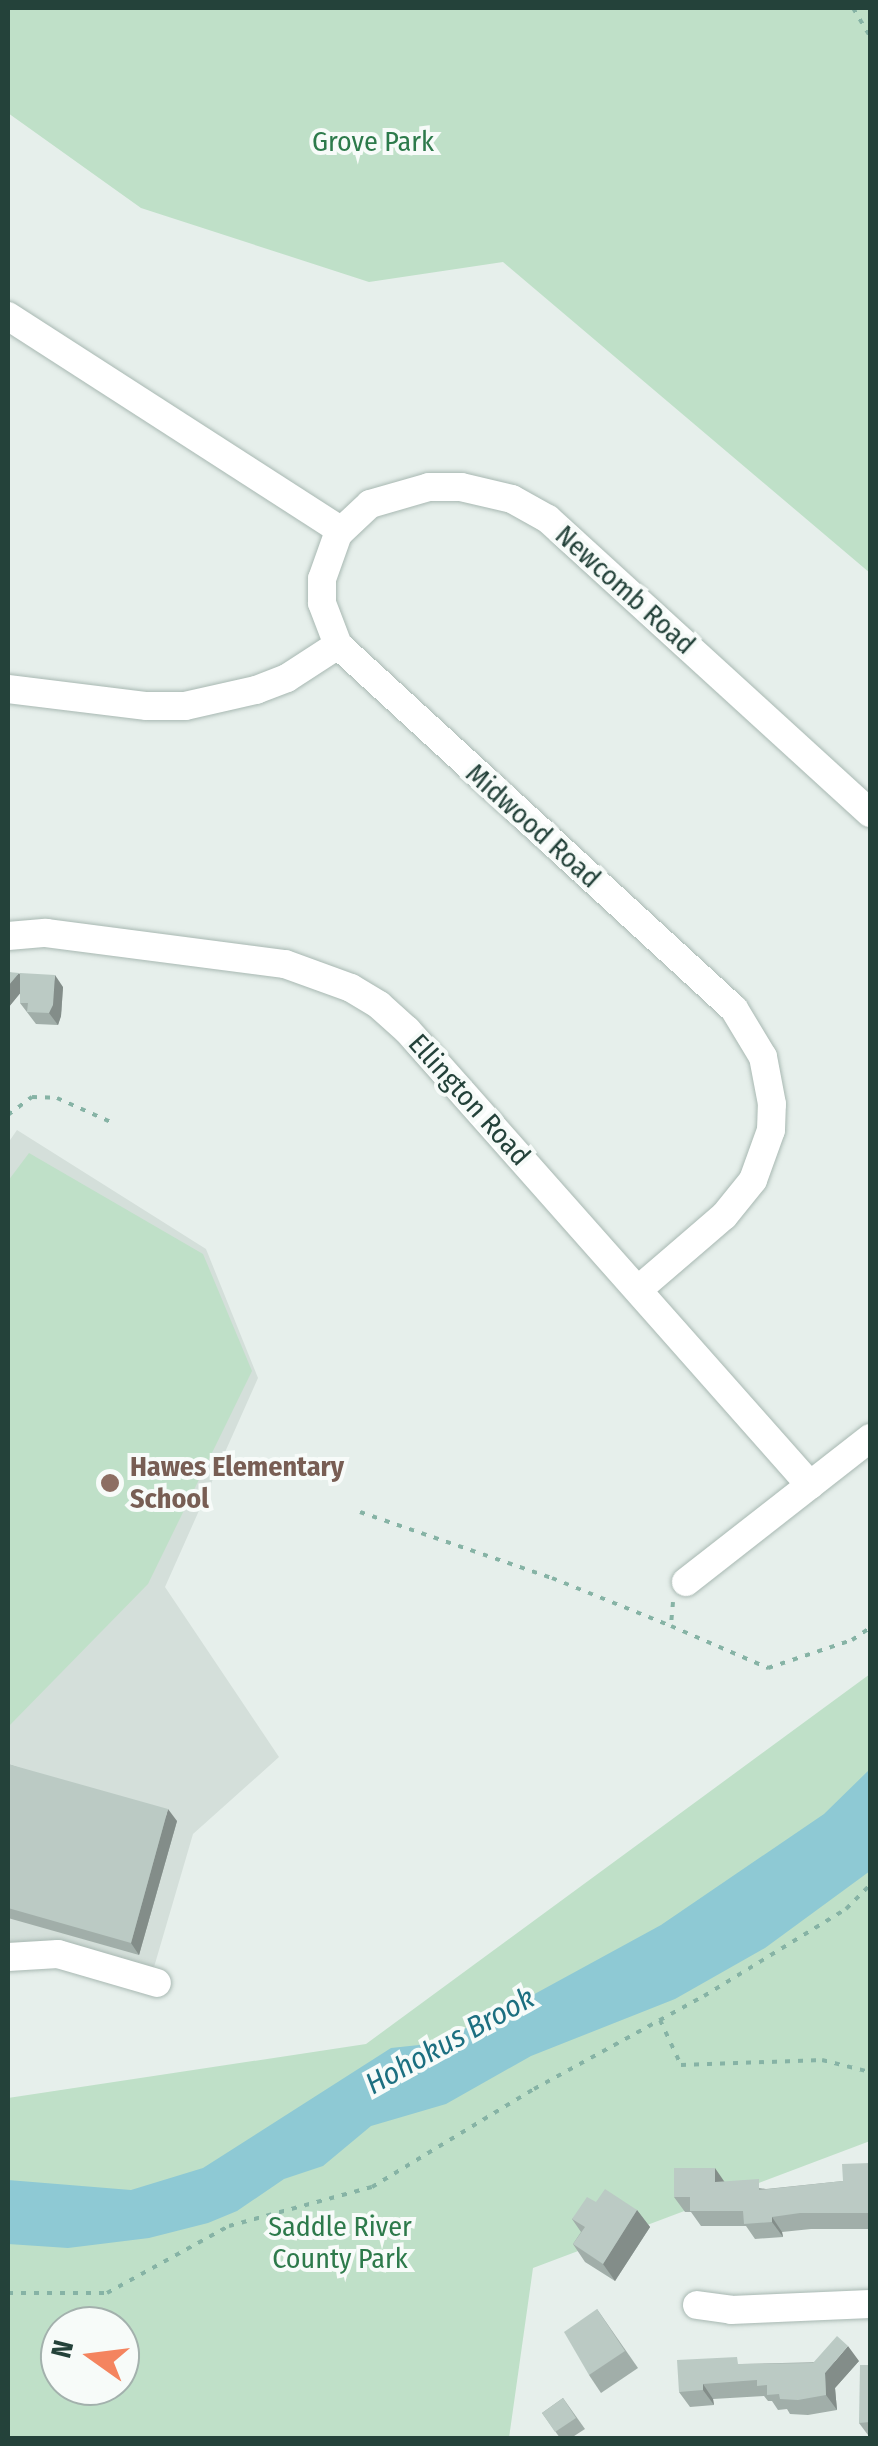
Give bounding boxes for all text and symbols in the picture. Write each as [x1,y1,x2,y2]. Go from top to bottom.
park label: Grove Park [312,125,434,159]
street label: Newcomb Road [548,518,702,662]
street label: Midwood Road [459,757,607,895]
street label: Ellington Road [401,1027,537,1173]
place label: Hawes Elementary School [130,1450,344,1516]
marker: Hawes Elementary School [99,1472,121,1494]
water label: Hohokus Brook [359,1980,541,2102]
park label: Saddle River County Park [268,2210,412,2276]
north arrow [40,2306,140,2406]
text: N [44,2337,80,2361]

